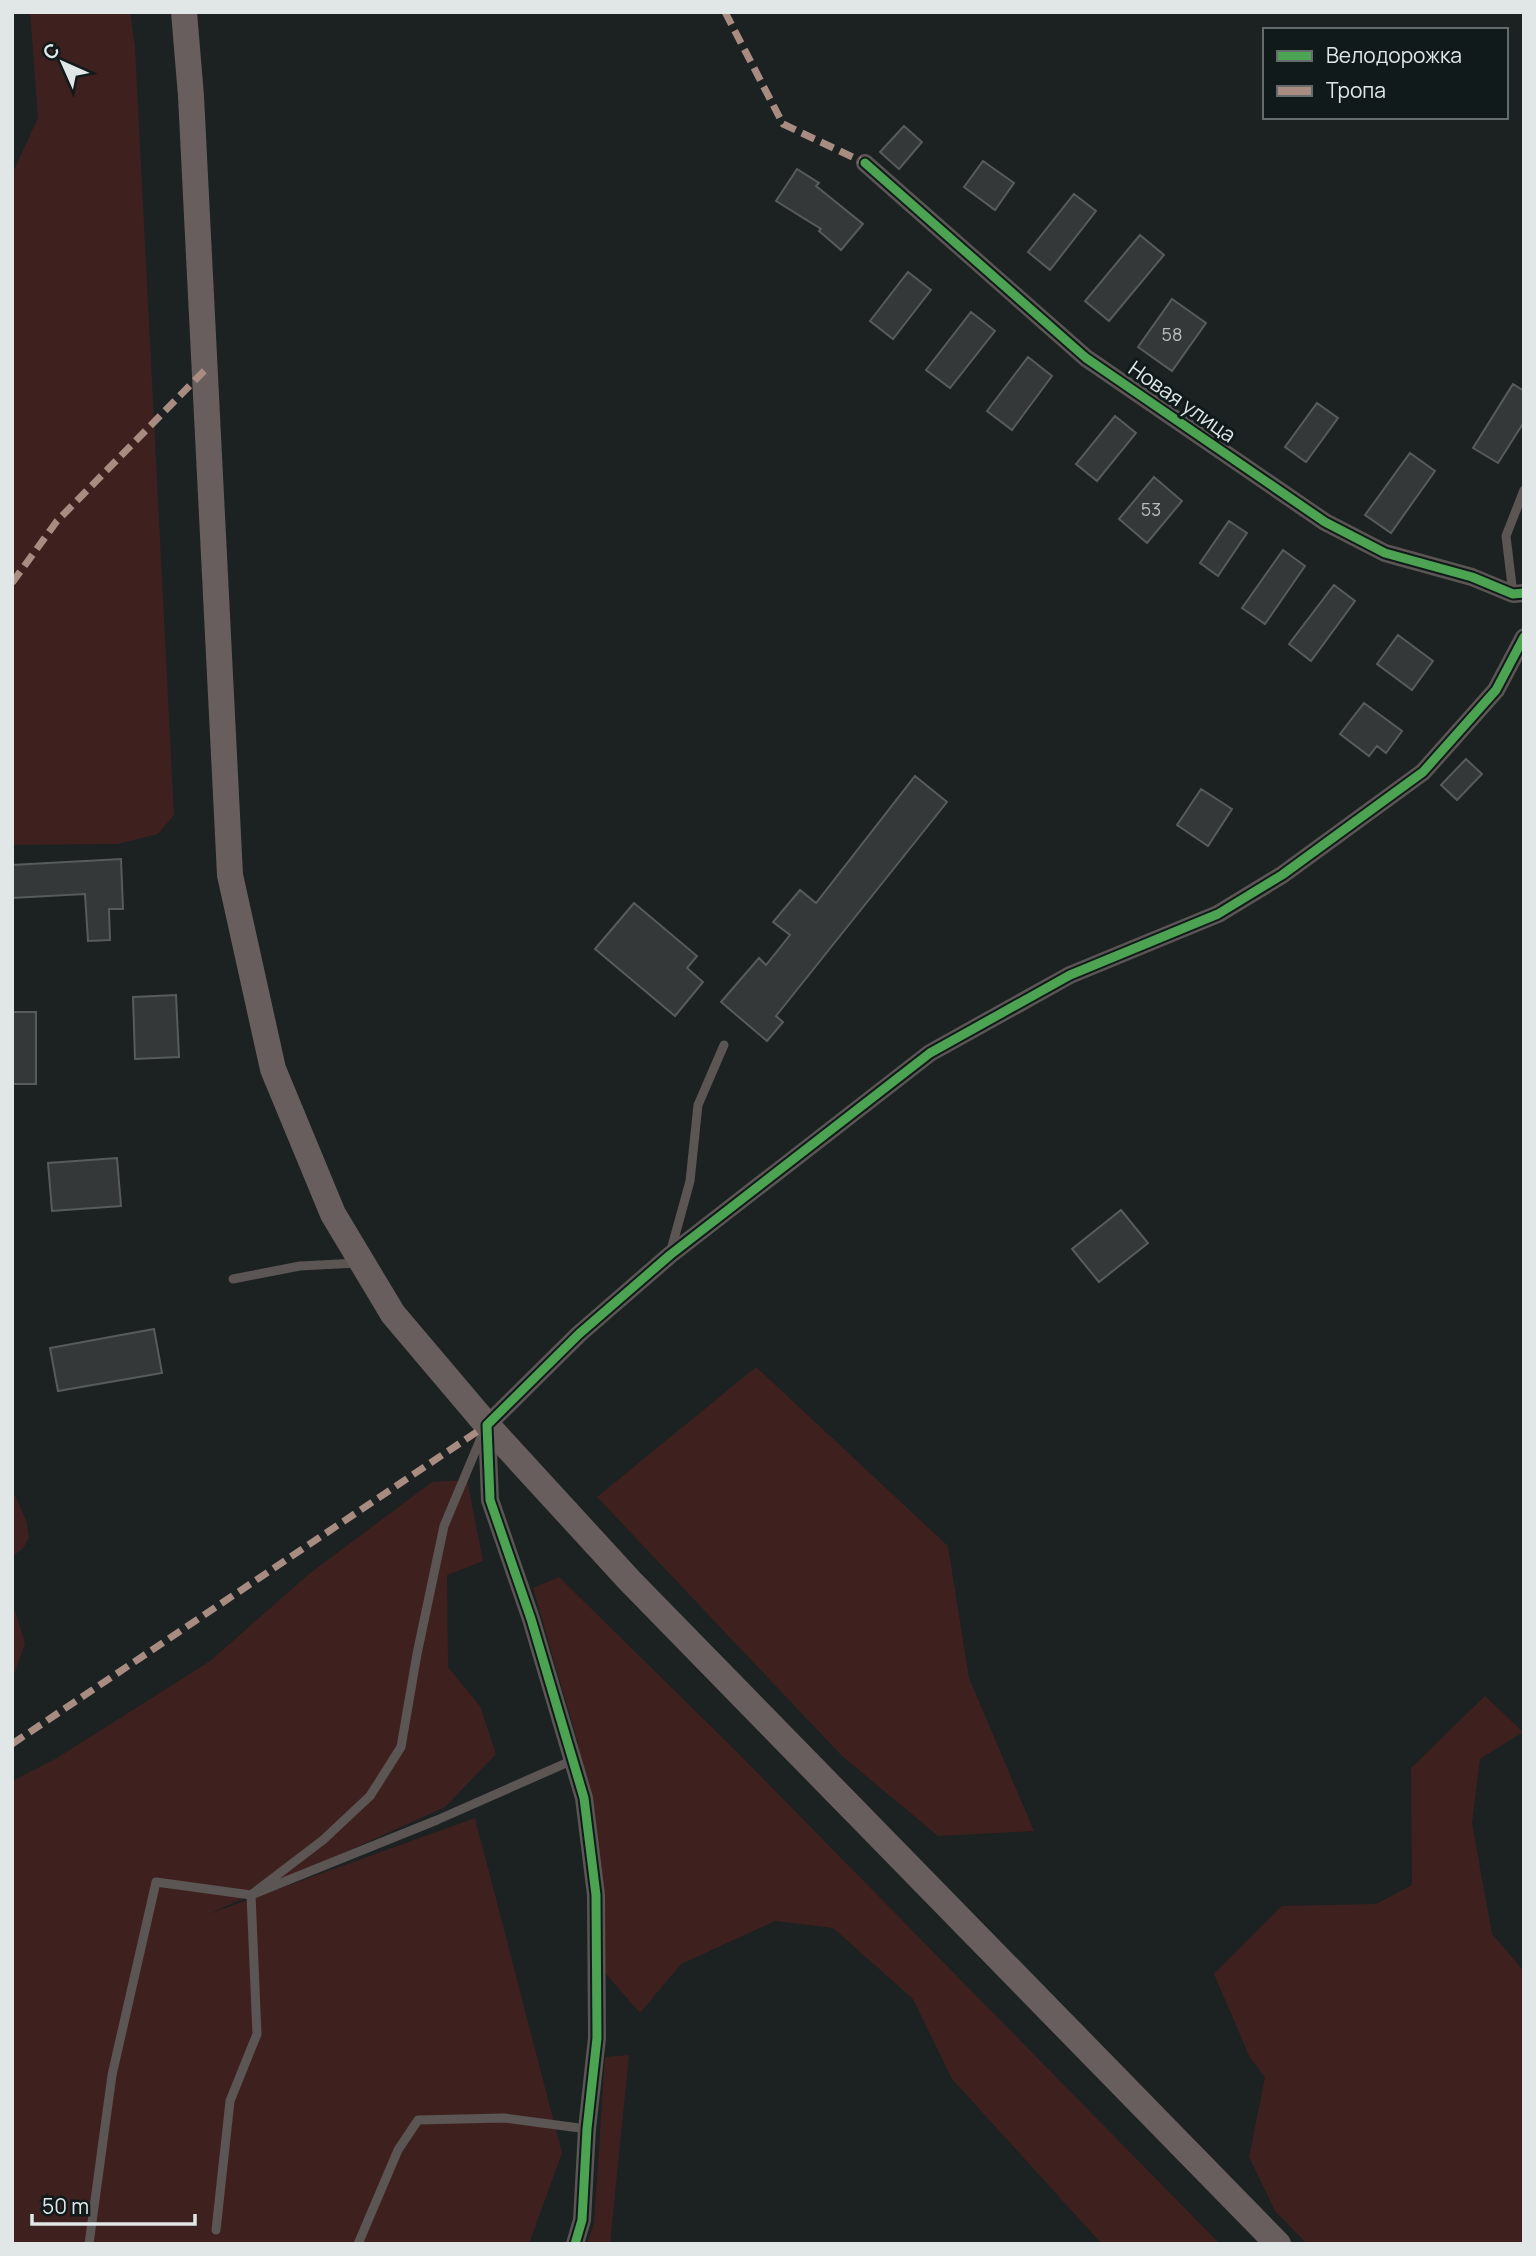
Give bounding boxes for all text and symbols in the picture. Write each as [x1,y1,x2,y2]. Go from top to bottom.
north arrow [28,28,98,98]
legend [1263,28,1508,119]
text: С [37,37,65,65]
text: Велодорожка [1326,41,1462,69]
text: Тропа [1326,76,1386,104]
house number: 58 [1162,322,1182,346]
street label: Новая улица [1123,354,1242,448]
house number: 53 [1141,497,1161,521]
scale bar [32,2182,194,2226]
text: 50 m [42,2192,89,2220]

